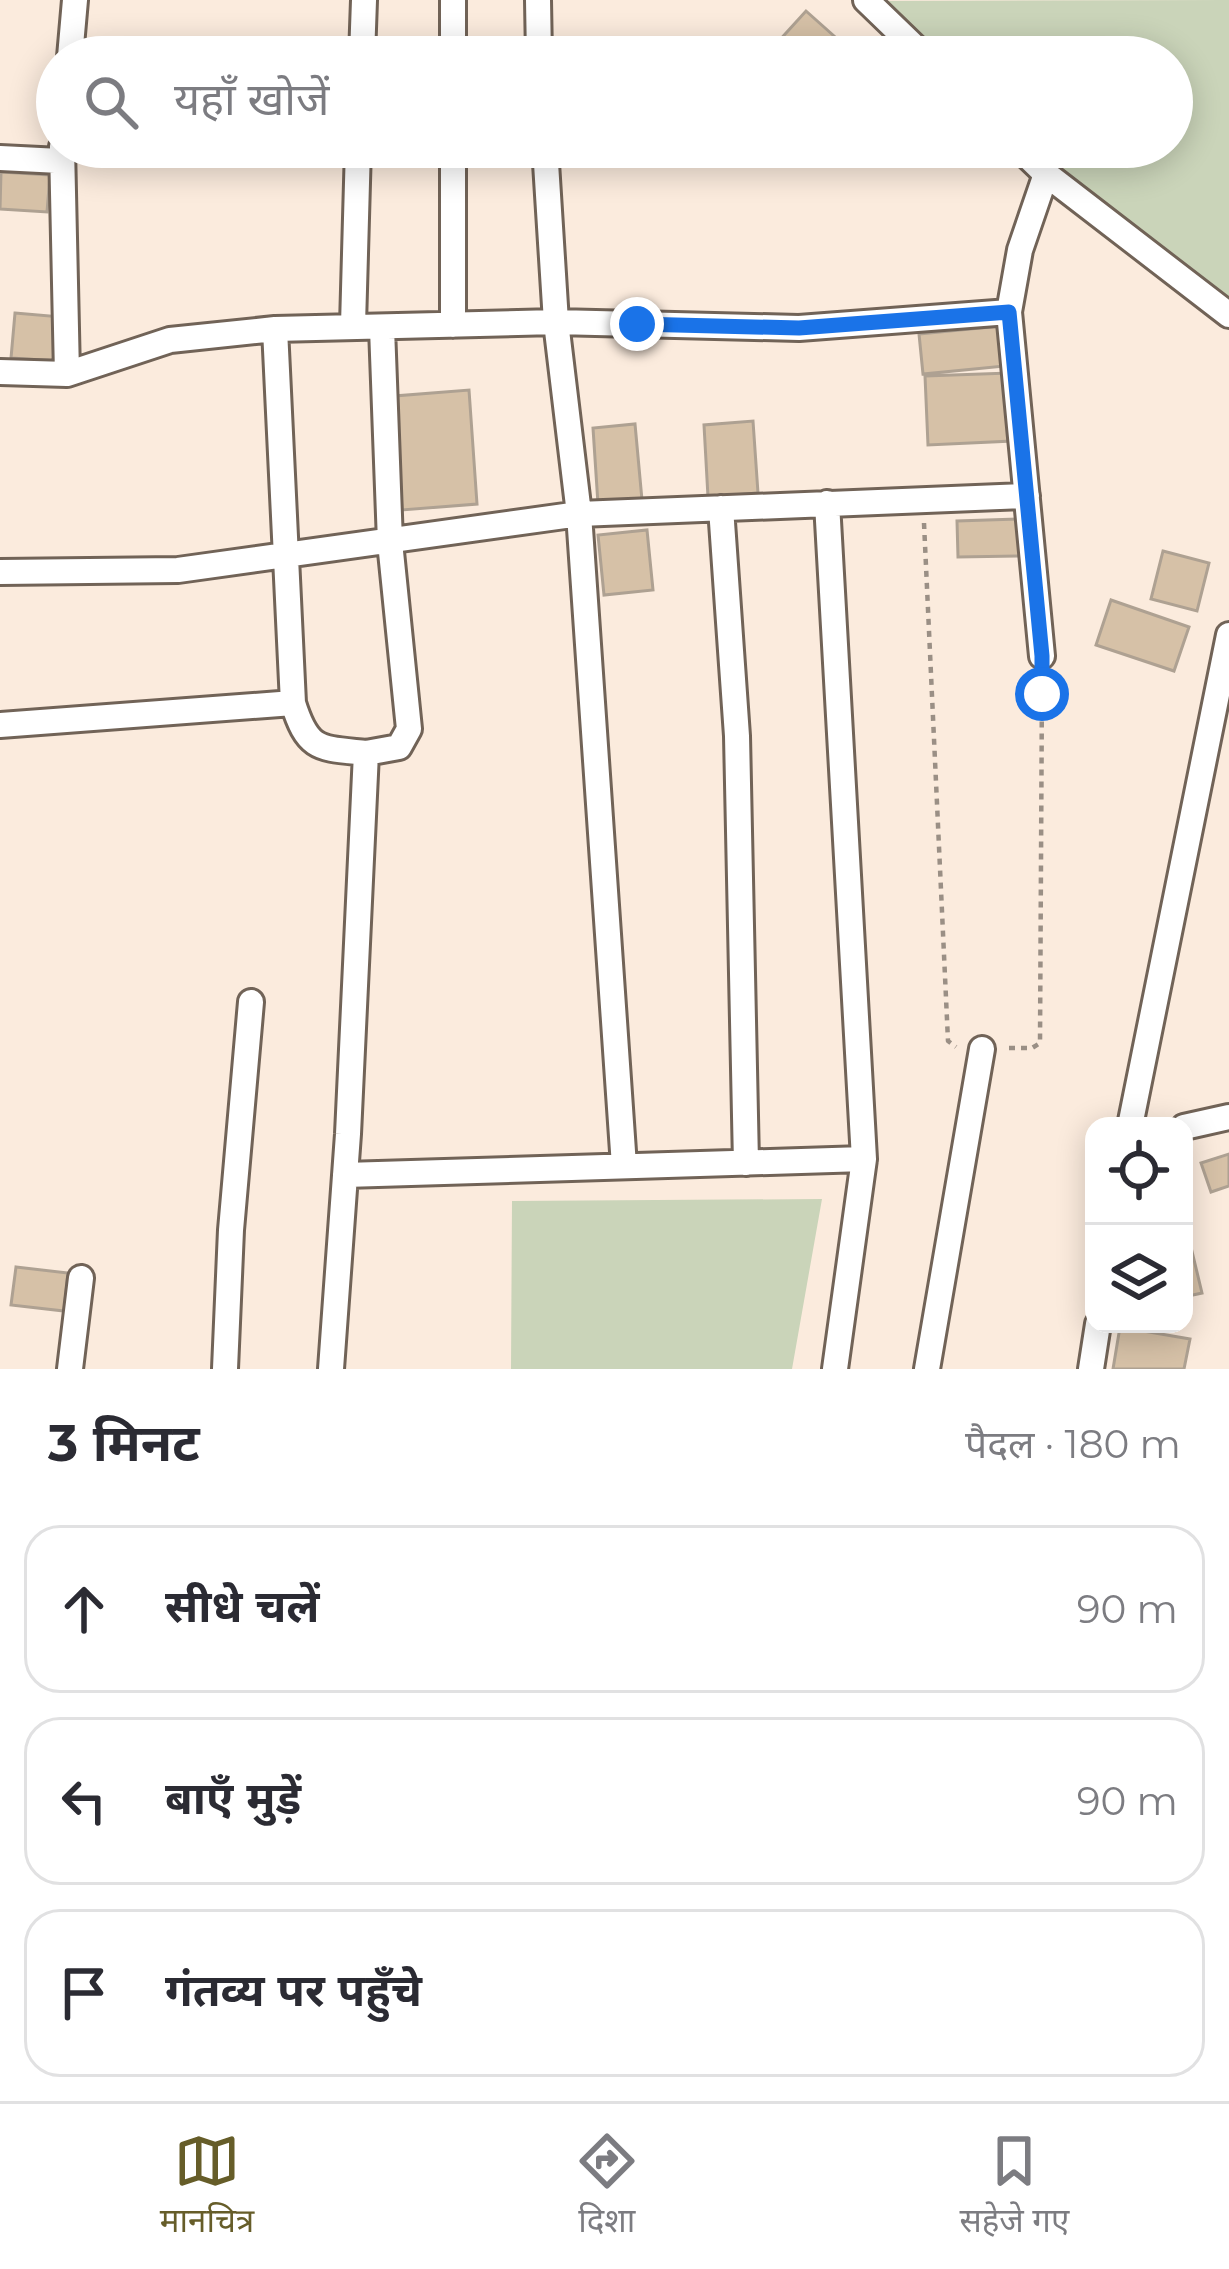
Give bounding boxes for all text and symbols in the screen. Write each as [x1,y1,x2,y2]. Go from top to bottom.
search box [36,36,1193,168]
icon: search [78,69,144,135]
text: यहाँ खोजें [174,71,329,126]
route end [610,297,664,351]
route start [1015,667,1069,721]
map controls [1085,1117,1193,1333]
button: locate [1085,1117,1193,1225]
button: layers [1085,1225,1193,1333]
text: 3 मिनट [48,1412,200,1474]
text: पैदल · 180 m [965,1420,1181,1468]
icon: ahead [51,1576,117,1642]
text: सीधे चलें [165,1578,320,1633]
text: 90 m [1077,1585,1178,1633]
icon: left [51,1768,117,1834]
text: बाएँ मुड़ें [165,1770,301,1825]
text: 90 m [1077,1777,1178,1825]
icon: arrive [51,1960,117,2026]
text: गंतव्य पर पहुँचे [165,1962,422,2017]
tab: मानचित्र [160,2128,254,2245]
tab: दिशा [574,2128,640,2245]
tab: सहेजे गए [959,2128,1069,2245]

